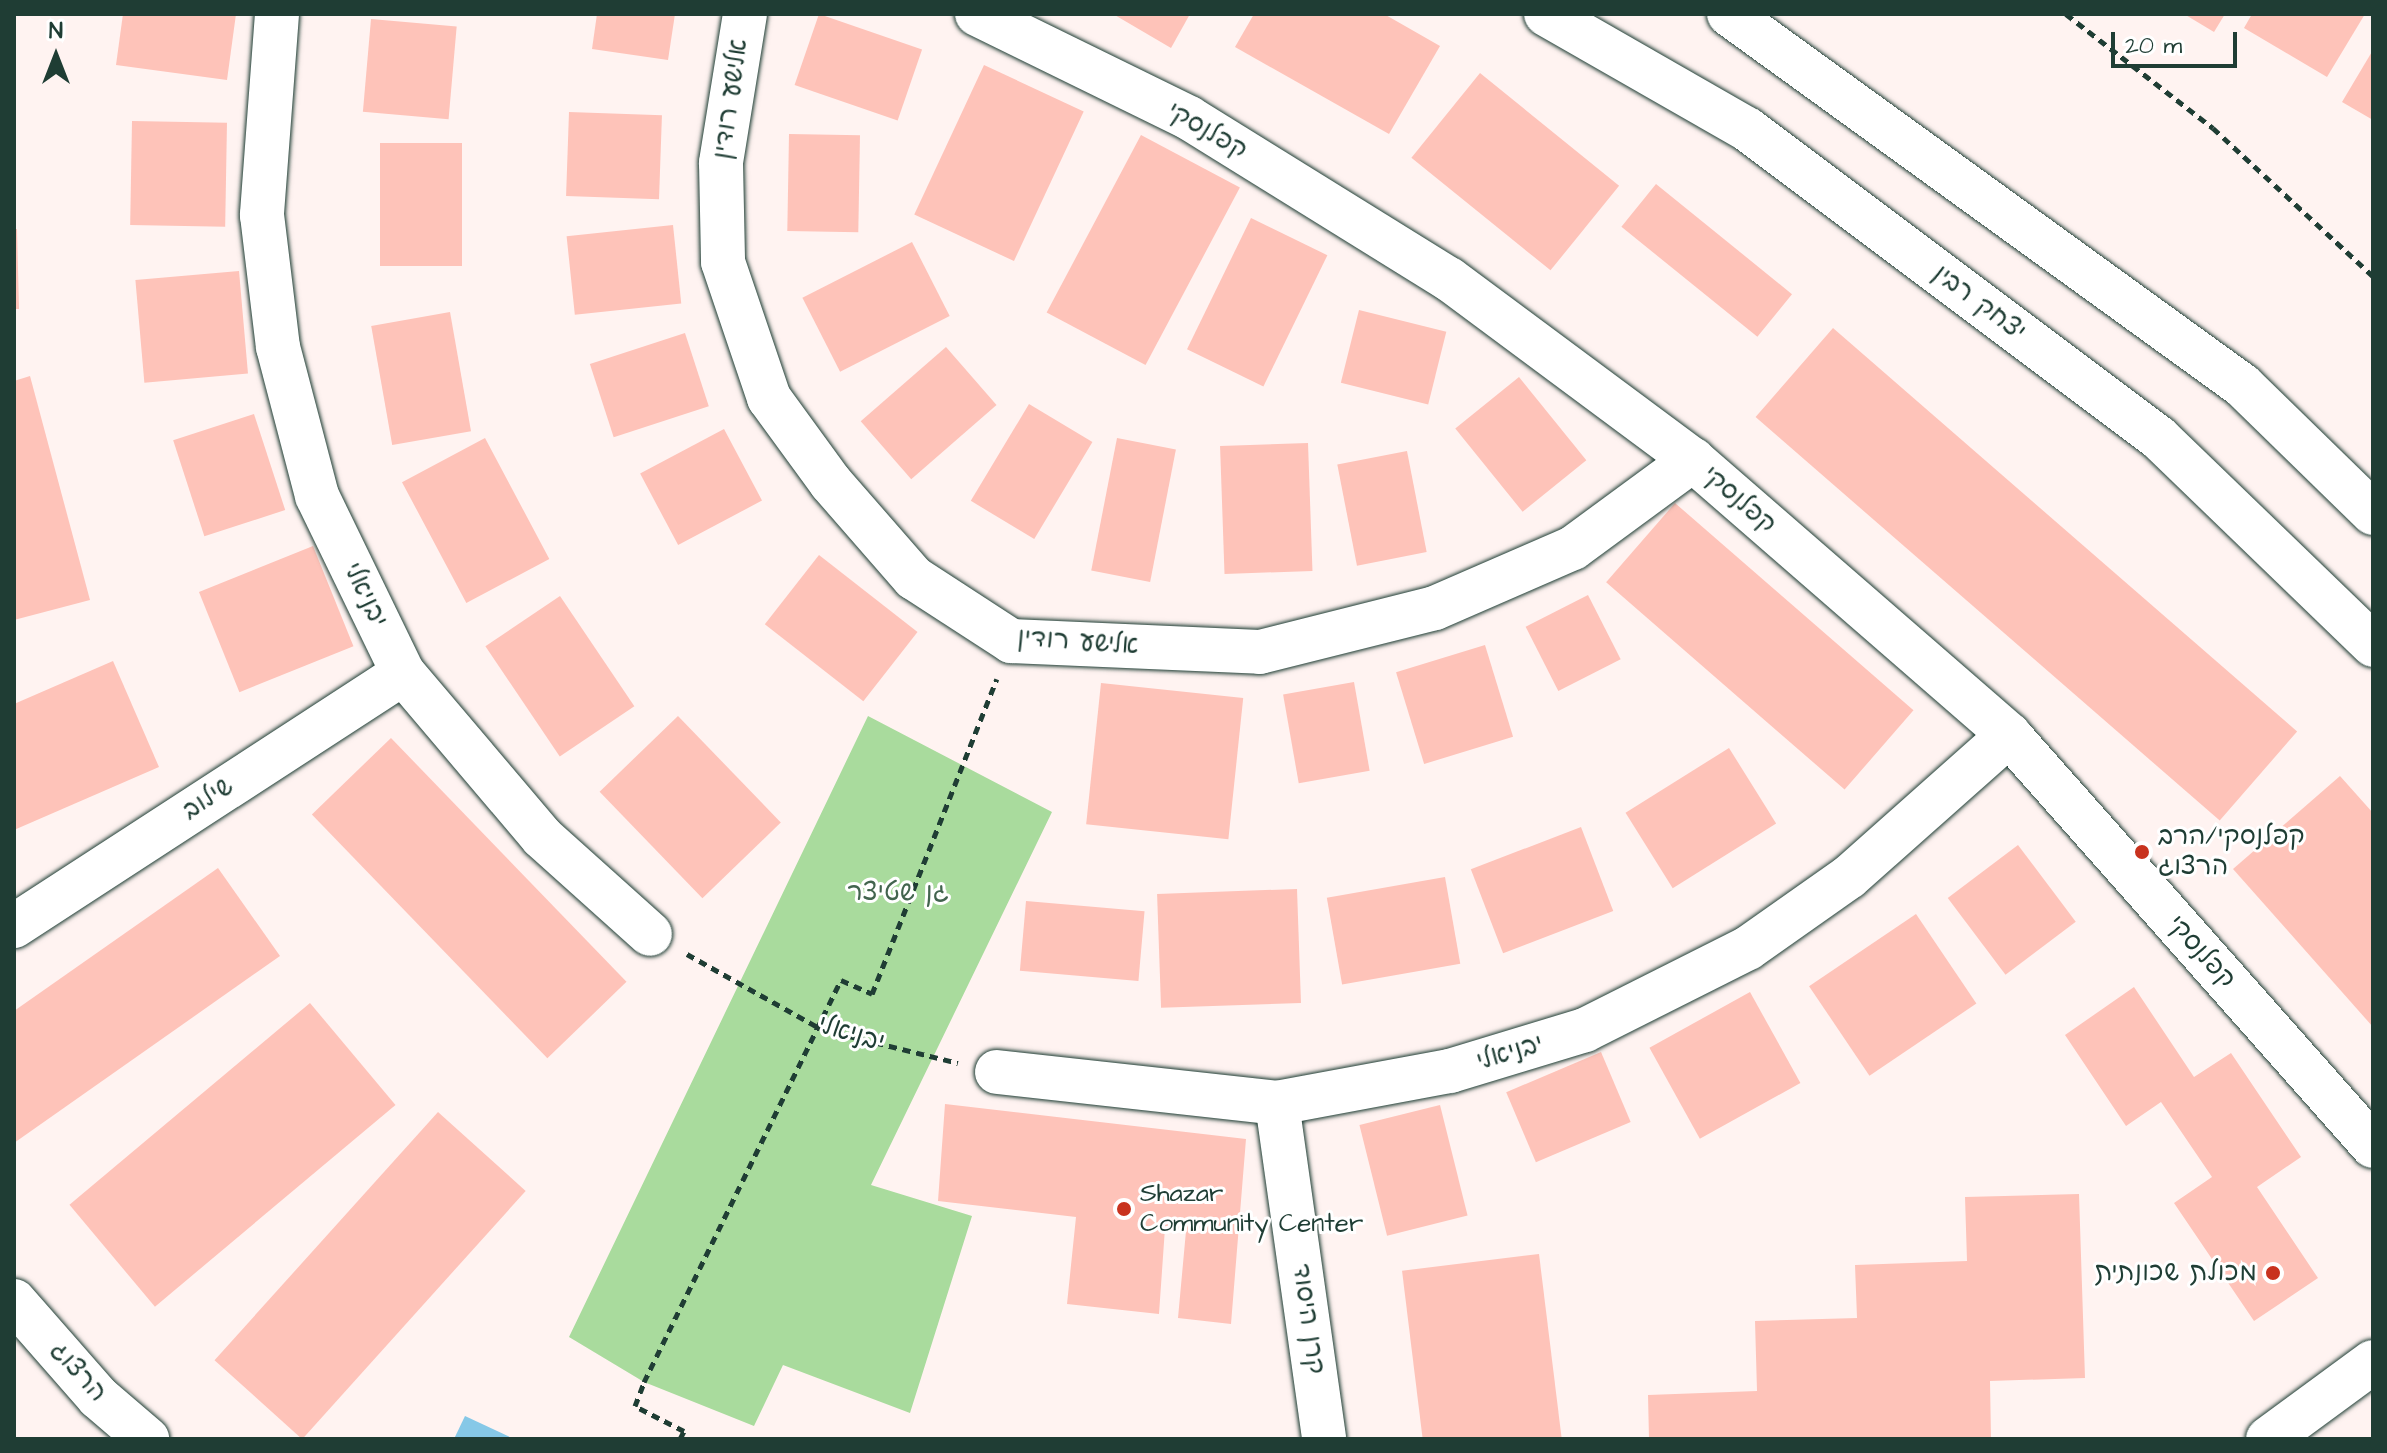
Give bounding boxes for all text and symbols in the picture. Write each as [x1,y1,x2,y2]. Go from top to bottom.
north arrow [16,16,96,96]
text: N [49,16,63,47]
scale bar [2115,16,2241,66]
text: 20 m [2125,29,2182,63]
street label: אלישע רודין [707,37,755,161]
street label: קפלנסקי [1161,96,1253,166]
street label: יצחק רבין [1926,258,2032,348]
street label: קפלנסקי [1696,459,1782,541]
street label: יבניאלי [336,558,394,632]
street label: אלישע רודין [1016,622,1140,662]
street label: שילוב [177,771,239,827]
place label: קפלנסקי/הרב הרצוג [2158,821,2305,882]
marker: קפלנסקי/הרב הרצוג [2133,843,2151,861]
park label: גן שטיצר [847,877,949,909]
street label: קפלנסקי [2160,909,2242,995]
street label: יבניאלי [814,1009,888,1059]
street label: יבניאלי [1473,1028,1547,1078]
place label: Shazar Community Center [1140,1178,1363,1240]
marker: Shazar Community Center [1115,1200,1133,1218]
place label: מכולת שכונתית [2095,1257,2257,1289]
street label: קרן היסוד [1285,1262,1331,1376]
marker: מכולת שכונתית [2264,1264,2282,1282]
street label: הרצוג [43,1335,113,1409]

